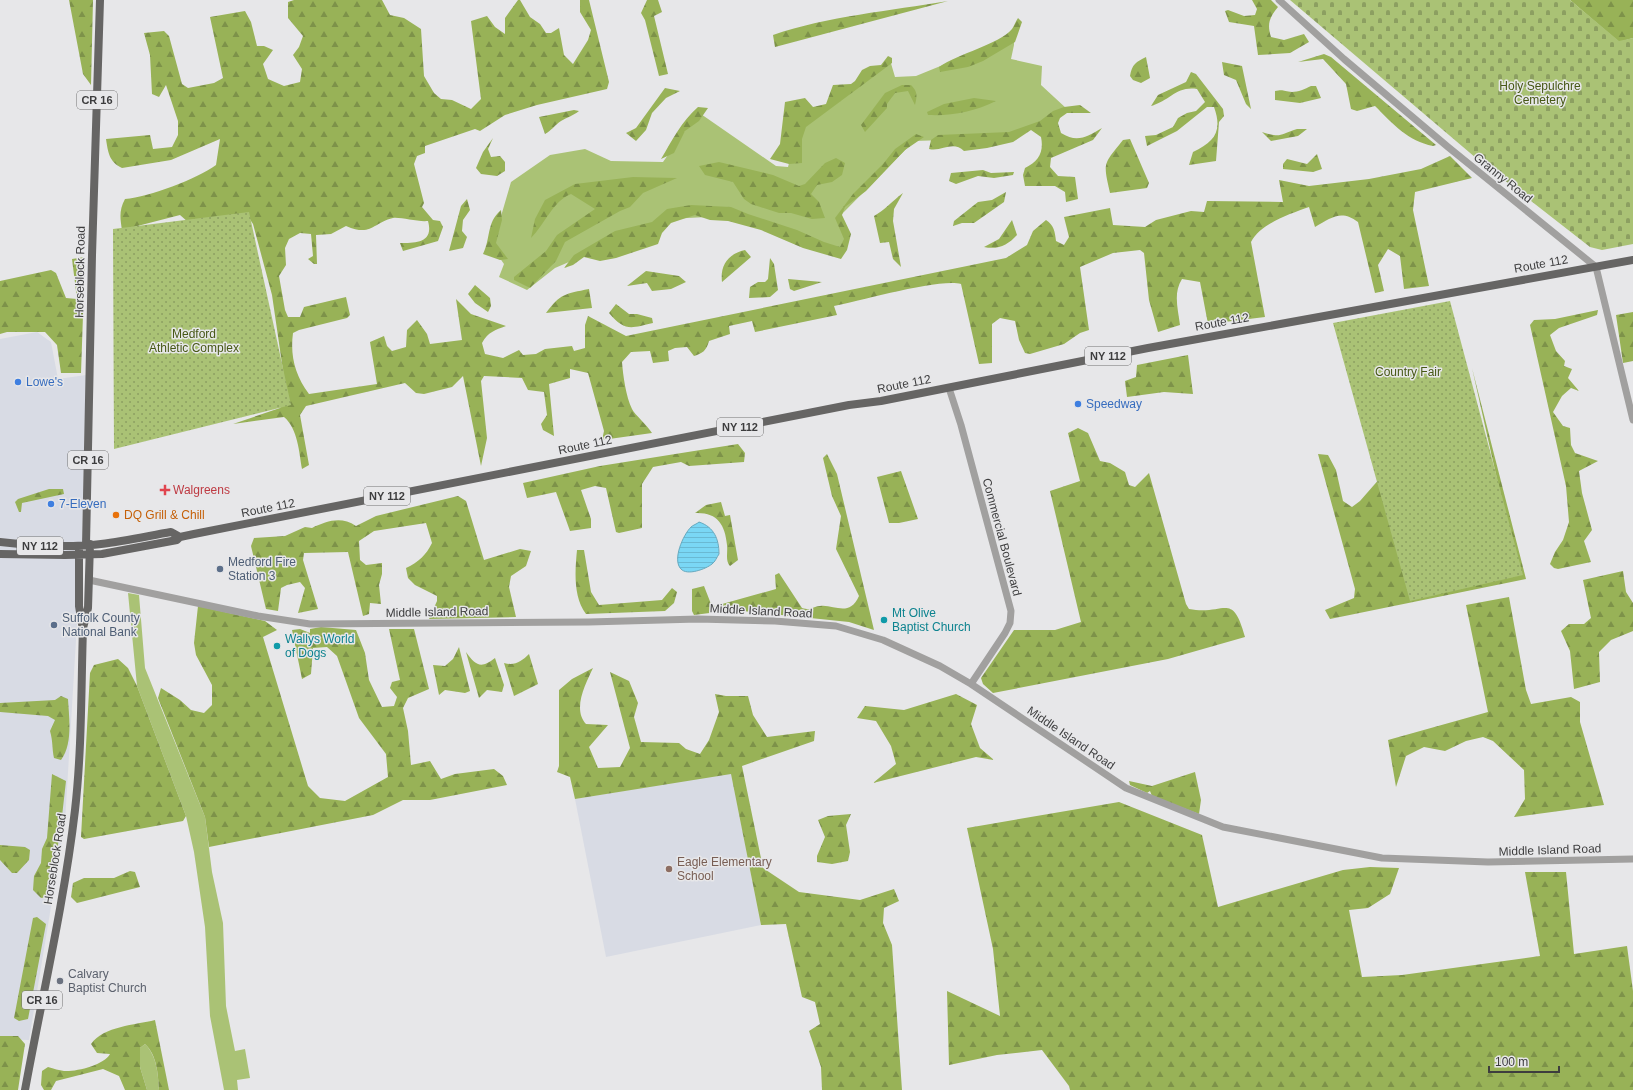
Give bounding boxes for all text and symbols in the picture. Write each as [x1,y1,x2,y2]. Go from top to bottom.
park label: Holy Sepulchre Cemetery [1499,79,1581,107]
road number: CR 16 [77,91,117,109]
street label: Granny Road [1471,150,1535,206]
street label: Horseblock Road [72,226,88,318]
street label: Route 112 [1513,252,1569,276]
street label: Route 112 [1194,310,1250,334]
park label: Medford Athletic Complex [149,327,239,355]
road number: NY 112 [1085,347,1131,365]
park label: Country Fair [1375,365,1441,379]
street label: Route 112 [876,372,932,396]
place label: Lowe's [26,375,63,389]
marker: Lowe's [13,377,23,387]
place label: Speedway [1086,397,1142,411]
marker: Speedway [1073,399,1083,409]
road number: NY 112 [717,418,763,436]
street label: Route 112 [557,432,613,458]
road number: CR 16 [68,451,108,469]
street label: Commercial Boulevard [980,477,1024,597]
place label: Walgreens [173,483,230,497]
marker: Walgreens [160,485,170,495]
road number: NY 112 [364,487,410,505]
street label: Route 112 [240,496,296,520]
place label: 7-Eleven [59,497,106,511]
marker: 7-Eleven [46,499,56,509]
place label: DQ Grill & Chill [124,508,205,522]
marker: DQ Grill & Chill [111,510,121,520]
road number: NY 112 [17,537,63,555]
place label: Medford Fire Station 3 [228,555,296,583]
marker: Medford Fire Station 3 [215,564,225,574]
street label: Middle Island Road [709,601,813,621]
street label: Middle Island Road [386,604,488,620]
place label: Mt Olive Baptist Church [892,606,971,634]
place label: Suffolk County National Bank [62,611,140,639]
marker: Mt Olive Baptist Church [879,615,889,625]
marker: Suffolk County National Bank [49,620,59,630]
place label: Wallys World of Dogs [285,632,354,660]
marker: Wallys World of Dogs [272,641,282,651]
street label: Middle Island Road [1025,703,1117,773]
street label: Horseblock Road [41,812,69,906]
street label: Middle Island Road [1498,841,1602,859]
place label: Eagle Elementary School [677,855,772,883]
marker: Eagle Elementary School [664,864,674,874]
place label: Calvary Baptist Church [68,967,147,995]
marker: Calvary Baptist Church [55,976,65,986]
road number: CR 16 [22,991,62,1009]
scale bar [1489,1048,1559,1074]
text: 100 m [1495,1055,1528,1069]

